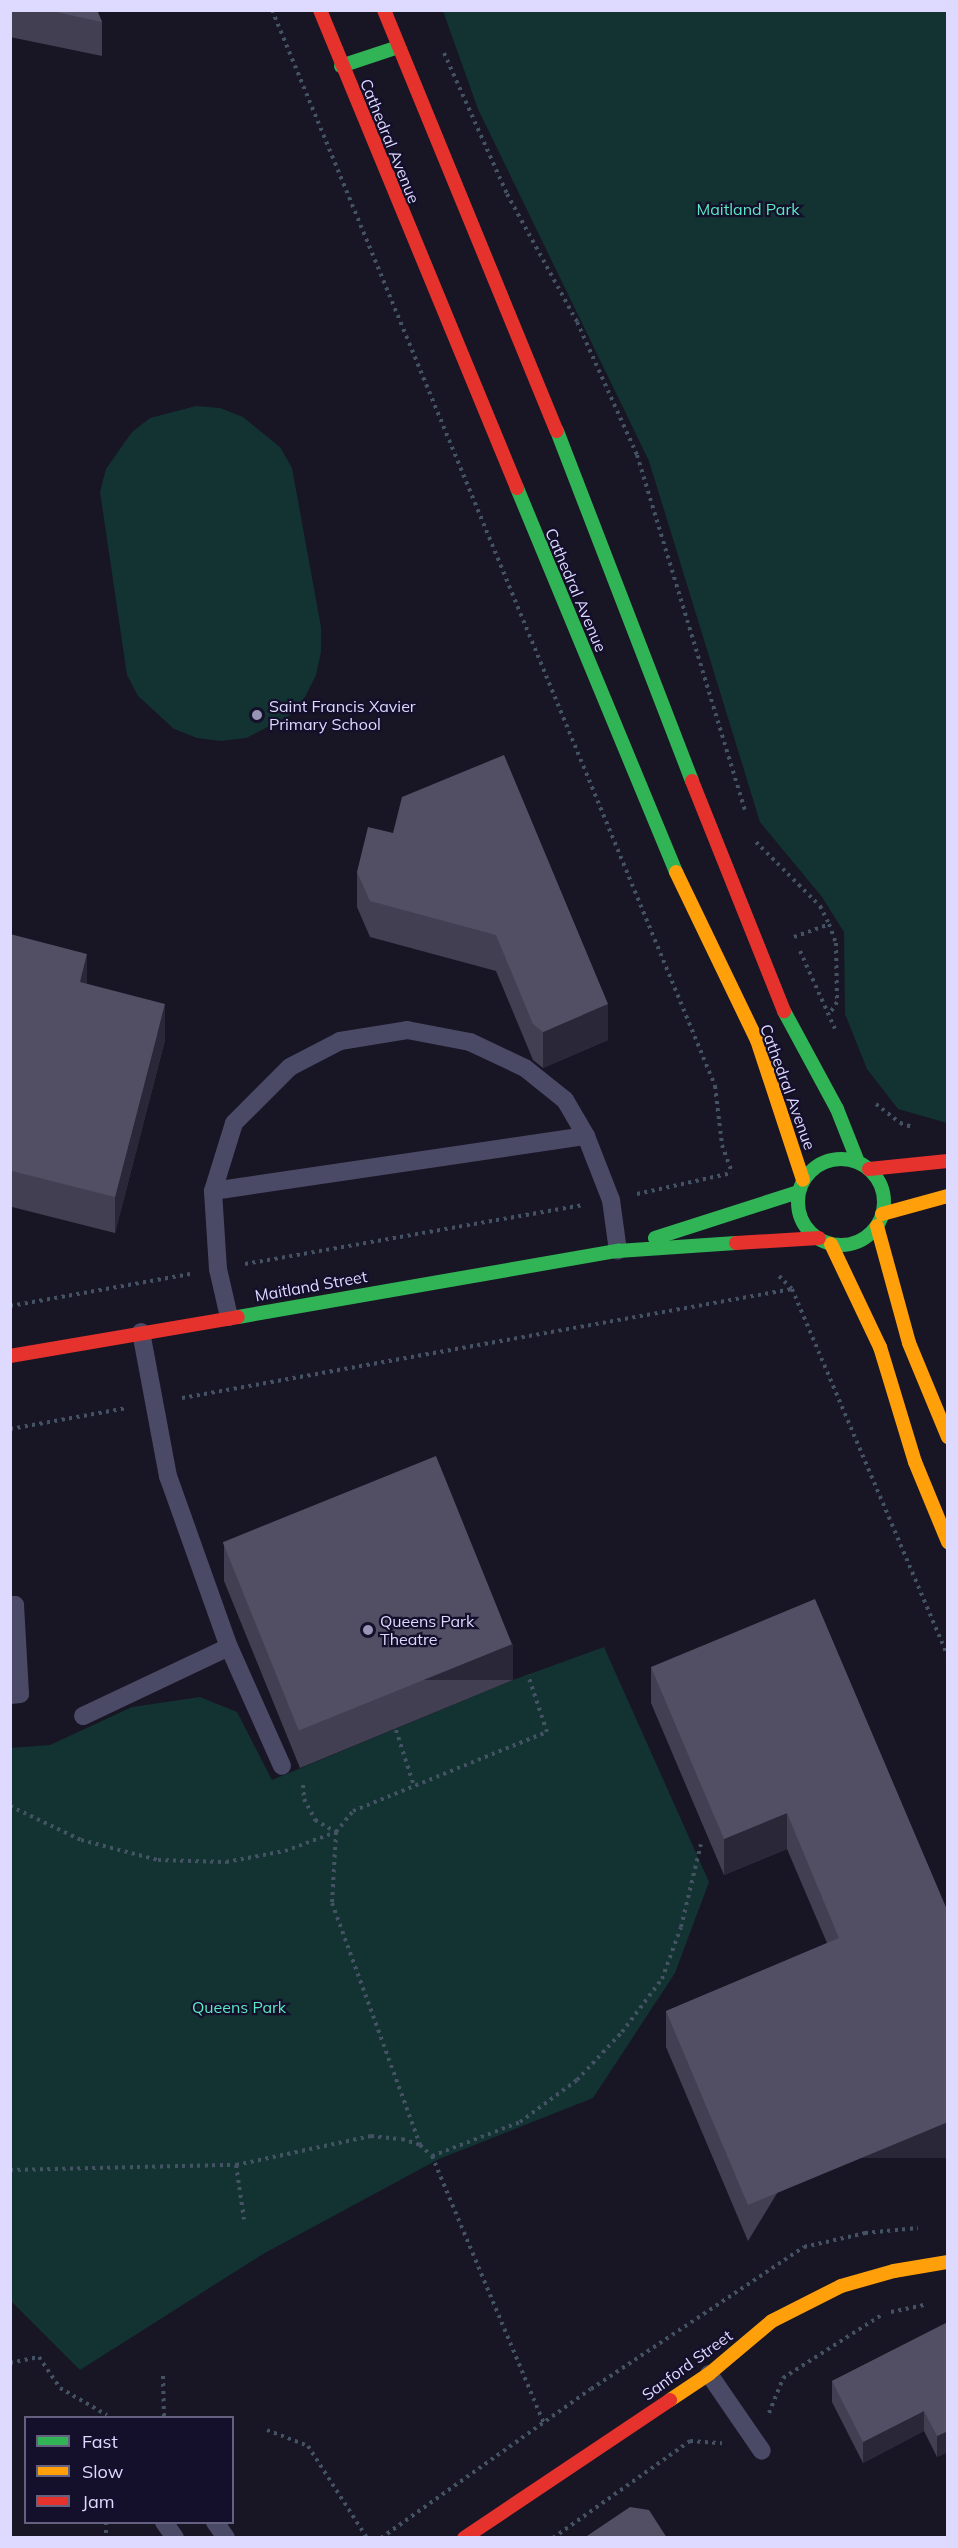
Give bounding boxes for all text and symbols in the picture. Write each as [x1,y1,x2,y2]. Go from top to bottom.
street label: Cathedral Avenue [356,76,424,206]
park label: Maitland Park [697,199,799,219]
street label: Cathedral Avenue [541,525,611,655]
place label: Saint Francis Xavier Primary School [269,696,416,734]
marker: Saint Francis Xavier Primary School [250,708,264,722]
street label: Cathedral Avenue [756,1021,820,1153]
street label: Maitland Street [253,1267,369,1305]
place label: Queens Park Theatre [380,1611,474,1649]
marker: Queens Park Theatre [361,1623,375,1637]
park label: Queens Park [192,1997,286,2017]
street label: Sanford Street [638,2326,736,2404]
legend [24,2416,234,2524]
text: Fast [82,2430,118,2453]
text: Slow [82,2460,123,2483]
text: Jam [82,2490,115,2513]

